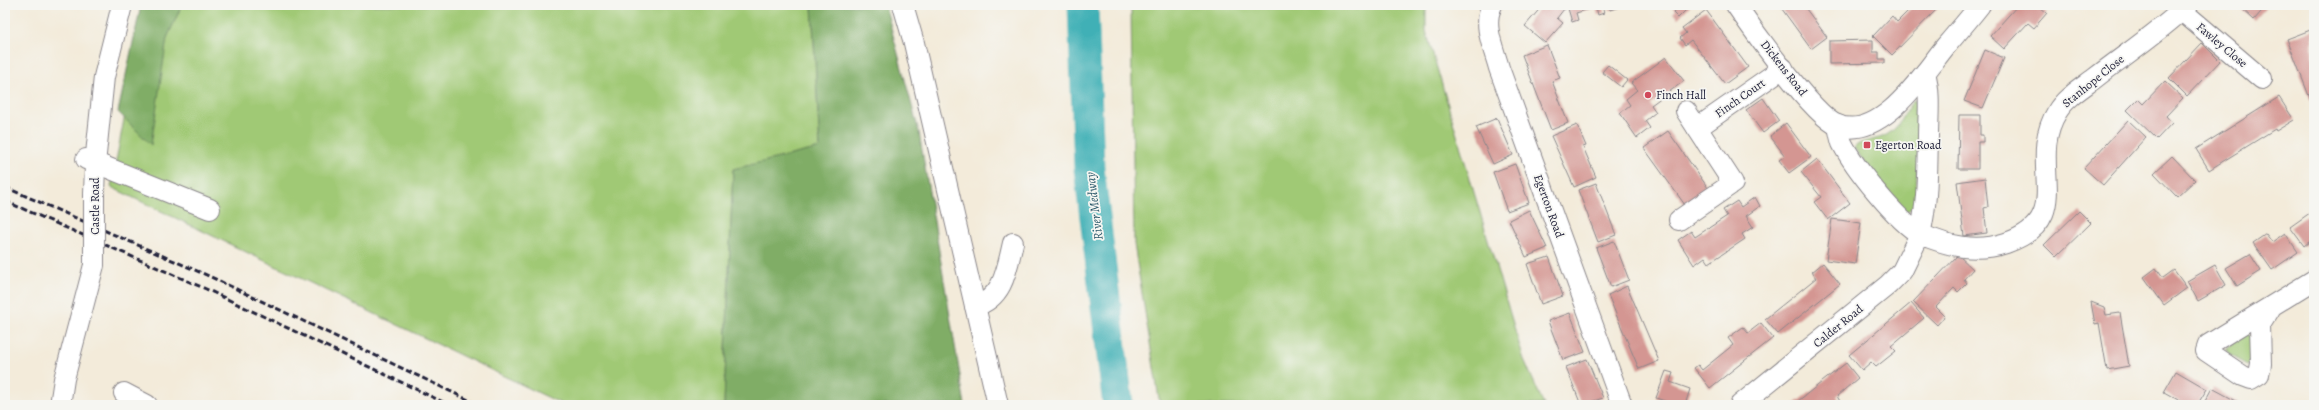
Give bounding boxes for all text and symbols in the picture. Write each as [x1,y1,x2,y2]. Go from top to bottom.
street label: Fawley Close [2193,19,2251,71]
street label: Dickens Road [1757,37,1811,100]
street label: Stanhope Close [2059,51,2127,111]
street label: Finch Court [1712,75,1768,121]
place label: Finch Hall [1656,87,1706,103]
marker: Finch Hall [1643,90,1653,100]
place label: Egerton Road [1875,137,1942,153]
marker: Egerton Road [1862,140,1872,150]
water label: River Medway [1081,171,1107,241]
street label: Egerton Road [1530,172,1568,240]
street label: Castle Road [87,177,103,235]
street label: Calder Road [1810,301,1867,351]

